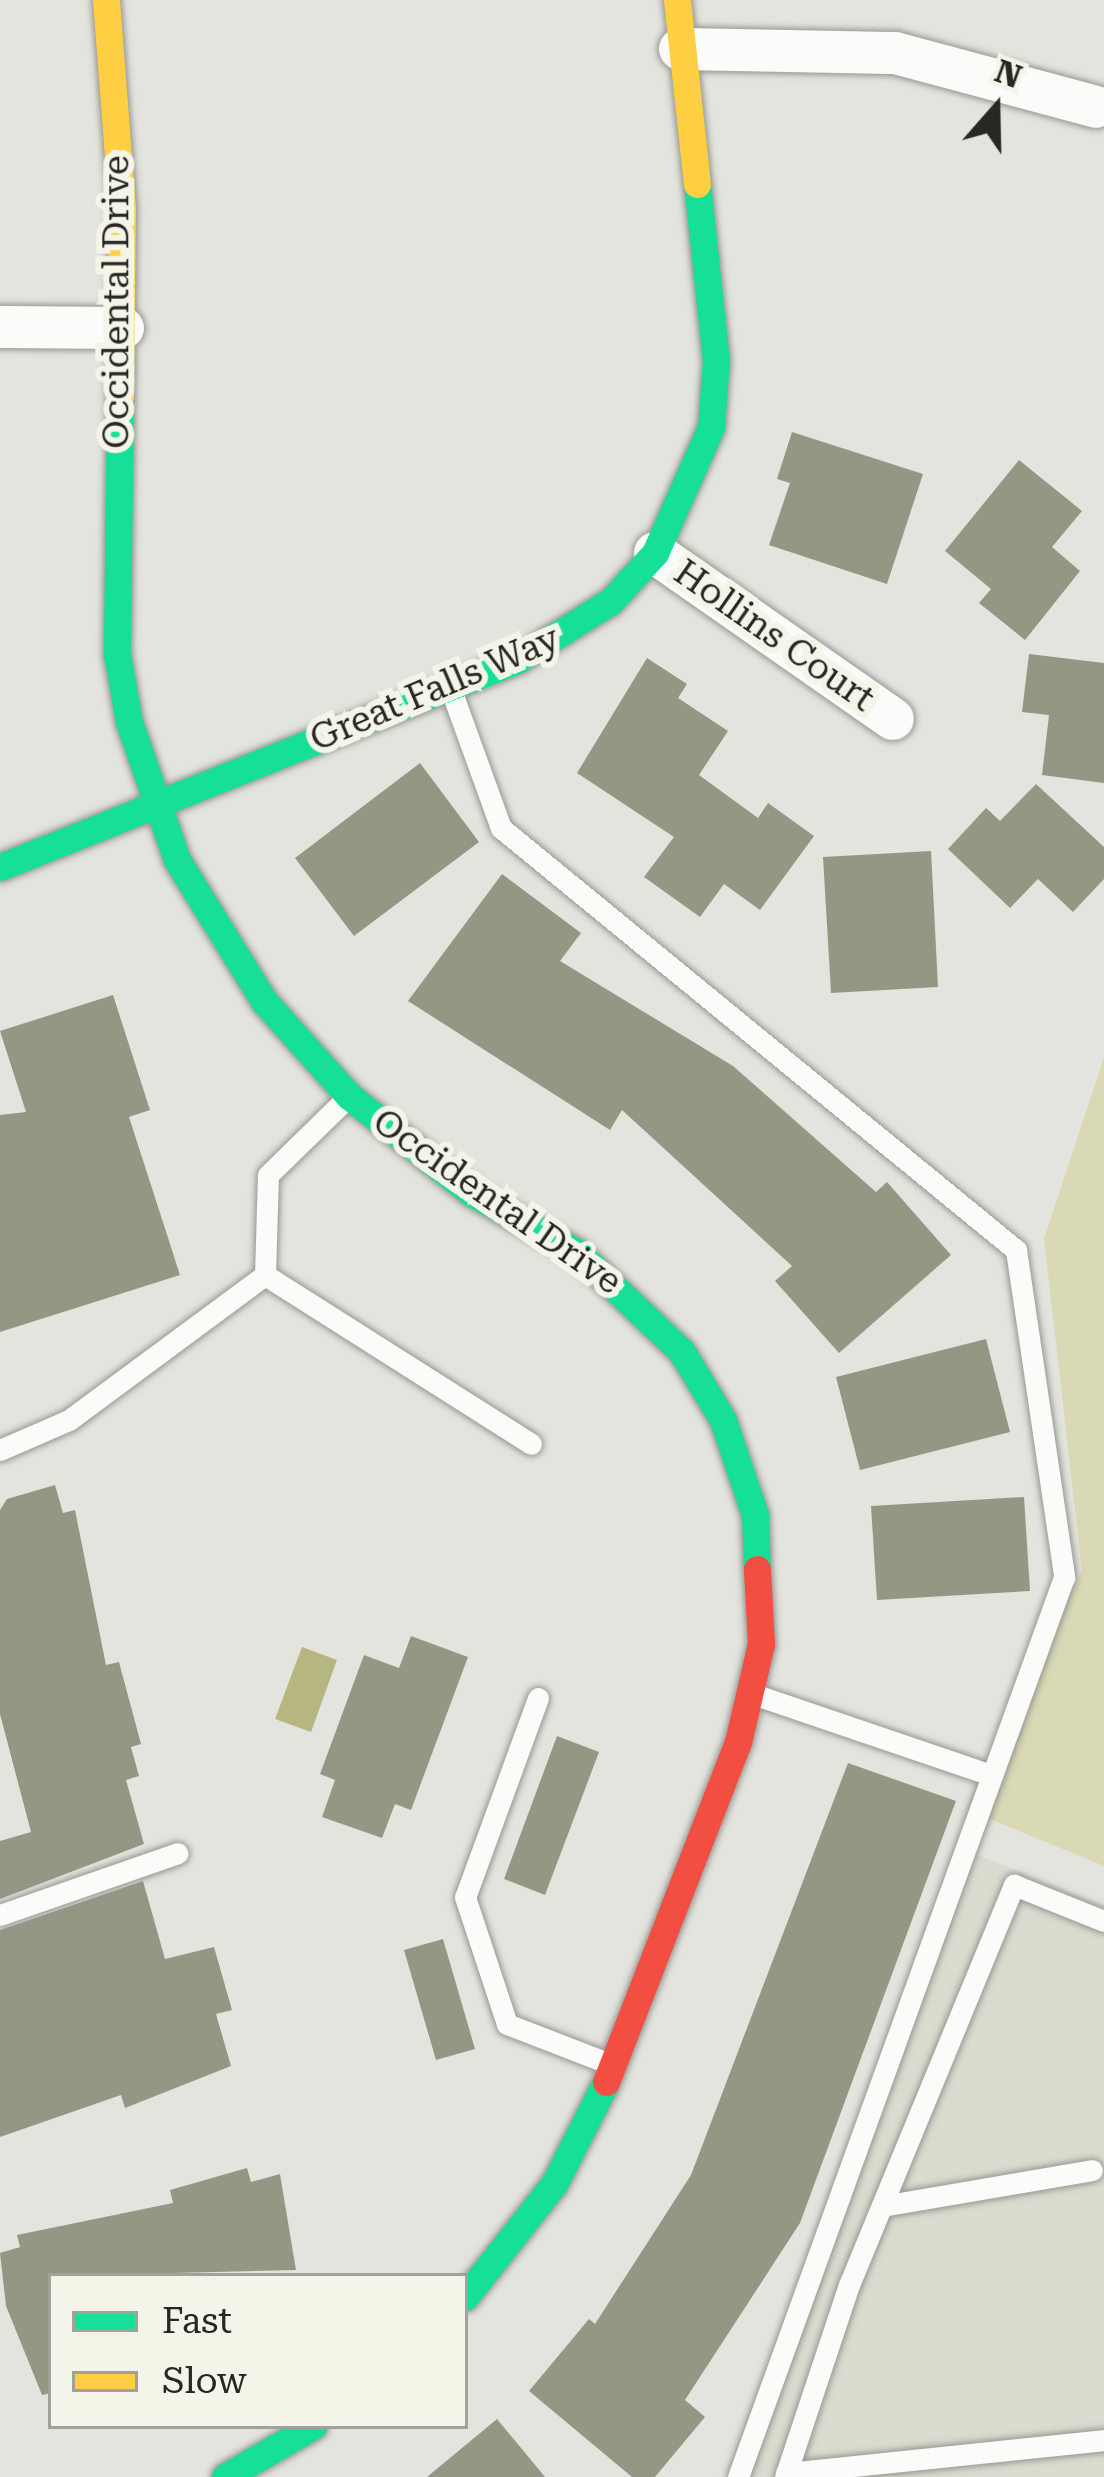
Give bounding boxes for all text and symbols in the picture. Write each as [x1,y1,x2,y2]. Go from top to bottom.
north arrow [936,48,1056,168]
text: N [990,51,1027,96]
street label: Occidental Drive [95,155,139,449]
street label: Hollins Court [666,551,882,721]
street label: Great Falls Way [304,617,566,761]
street label: Occidental Drive [364,1100,630,1304]
legend [48,2273,468,2429]
text: Fast [162,2300,232,2342]
text: Slow [162,2360,247,2402]

